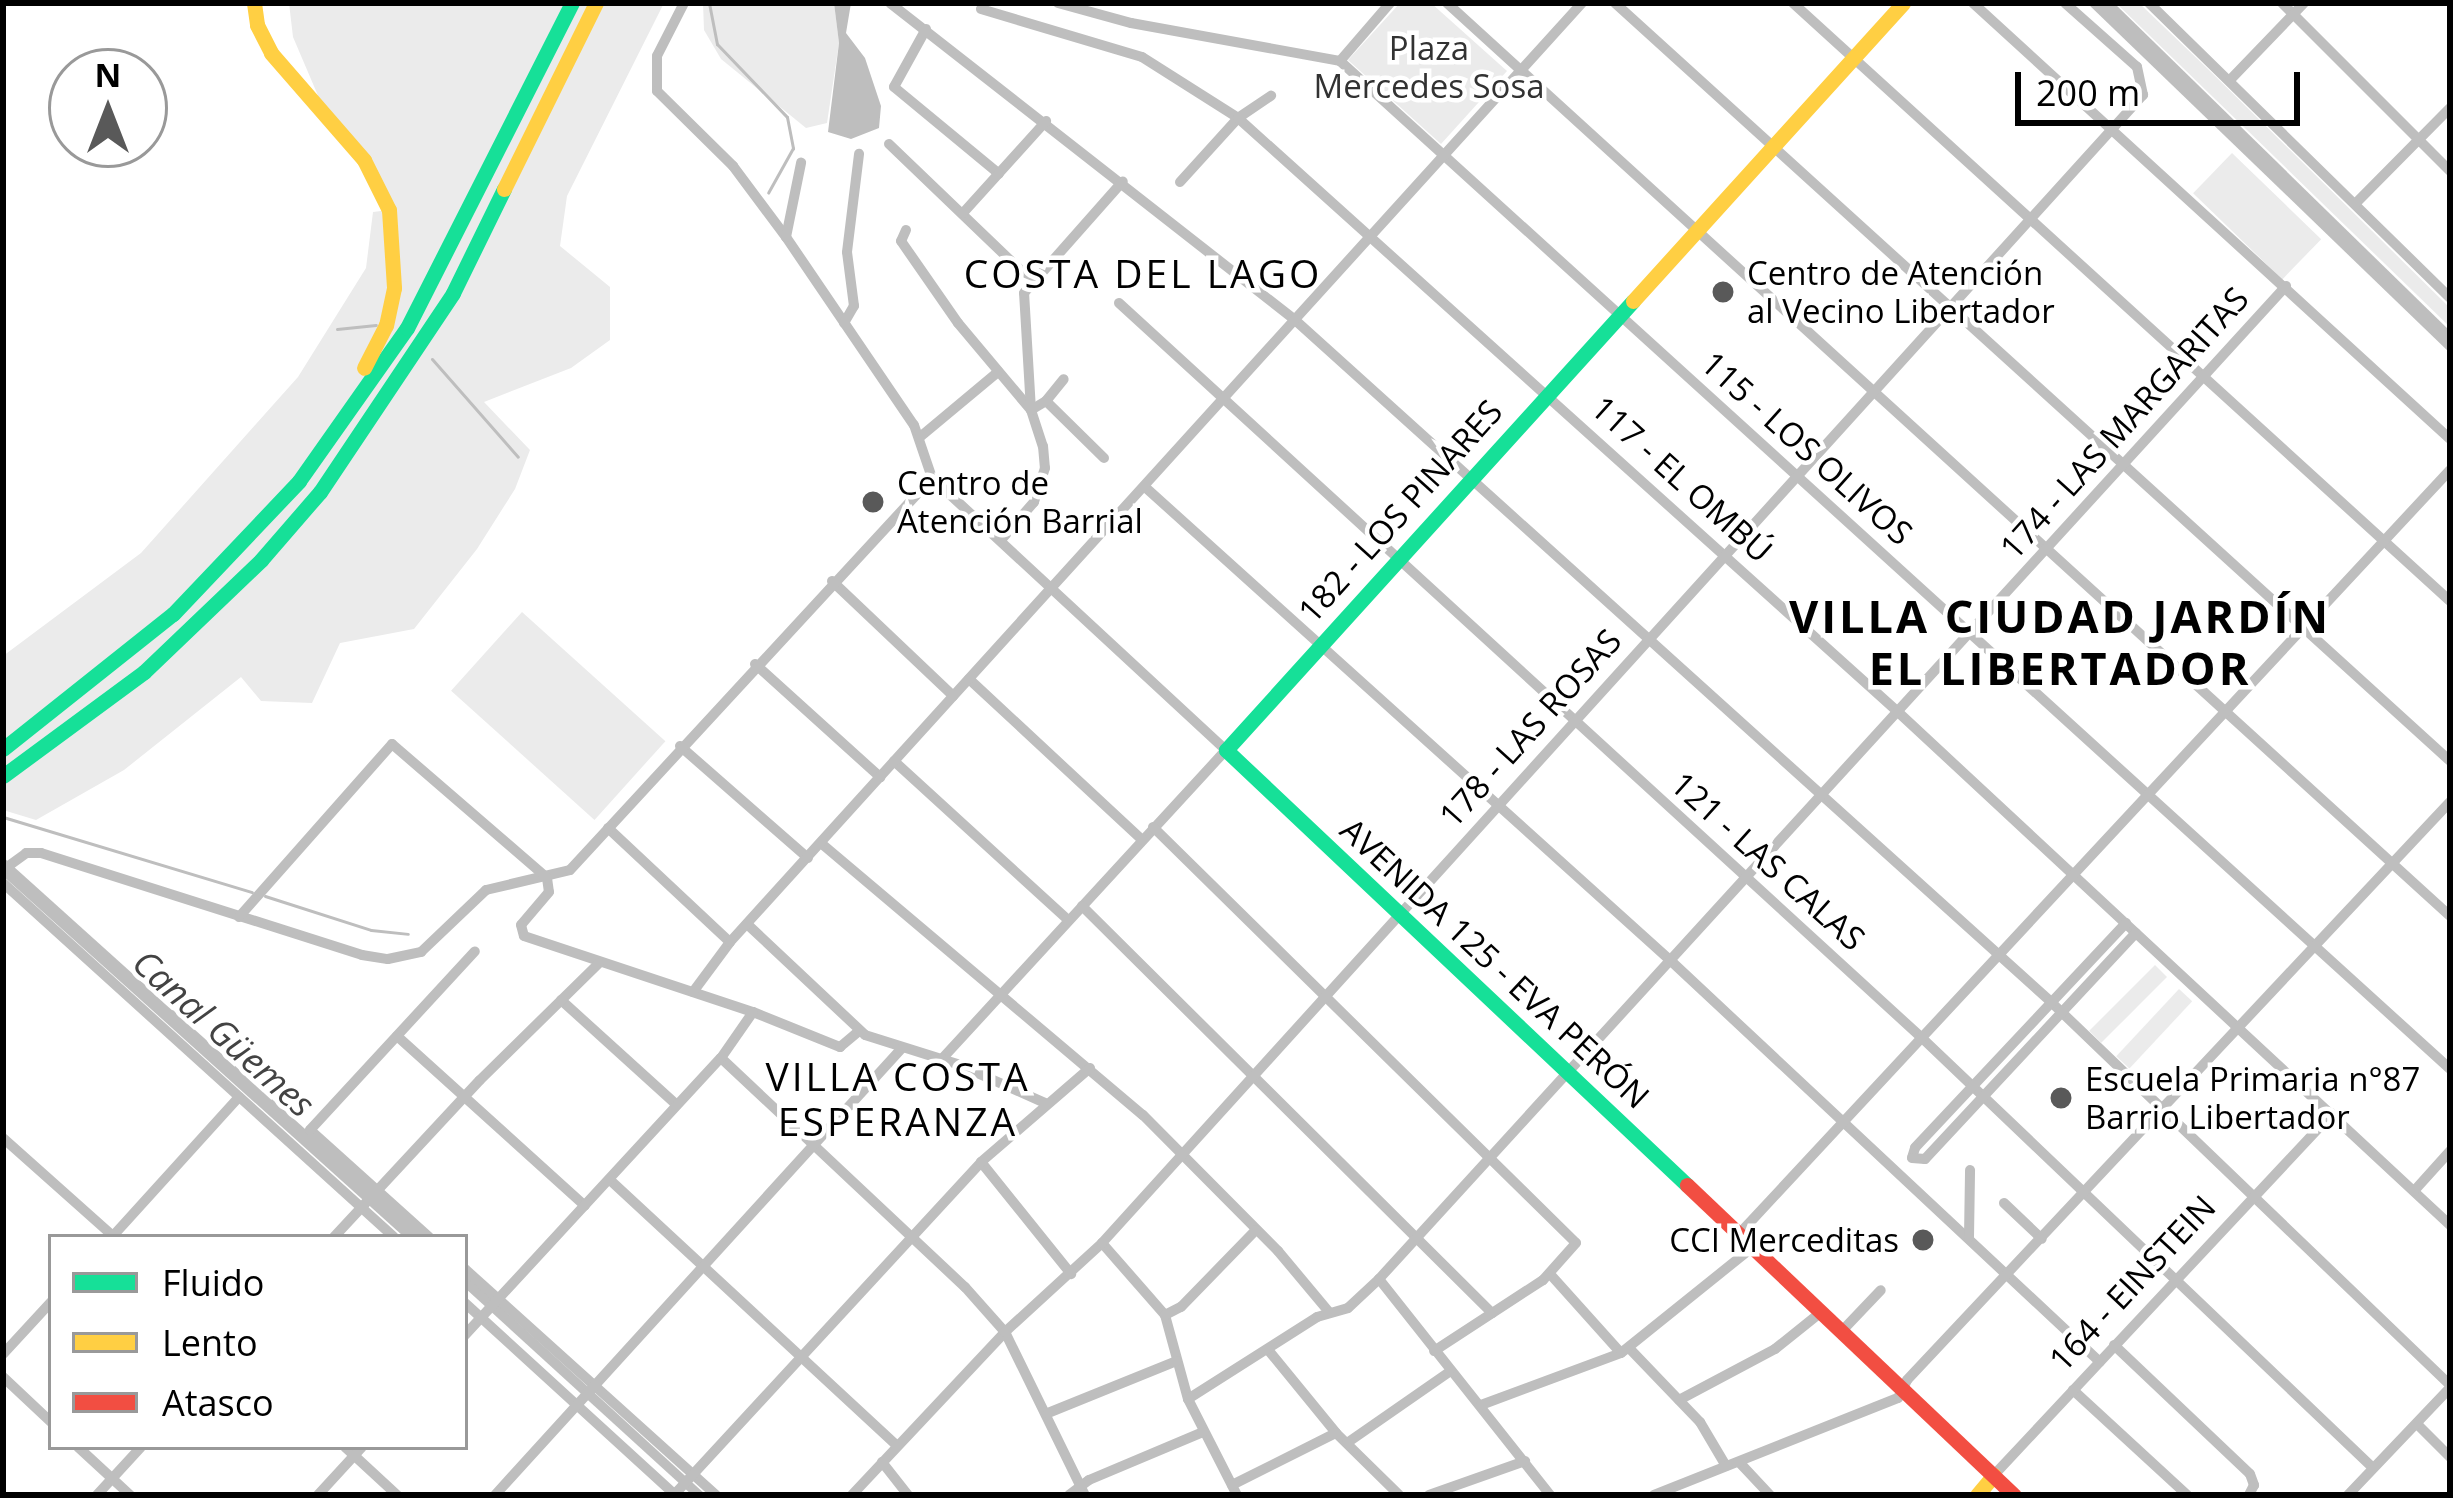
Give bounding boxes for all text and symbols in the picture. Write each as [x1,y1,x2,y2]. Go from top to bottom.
park label: Plaza Mercedes Sosa [1313,28,1545,106]
north arrow [48,48,168,168]
scale bar [2021,48,2306,122]
text: N [95,52,121,97]
text: 200 m [2036,68,2140,117]
district label: COSTA DEL LAGO [964,250,1322,296]
place label: Centro de Atención al Vecino Libertador [1747,253,2055,331]
marker: Centro de Atención al Vecino Libertador [1710,279,1736,305]
street label: 174 - LAS MARGARITAS [1992,279,2256,567]
street label: 115 - LOS OLIVOS [1694,343,1920,553]
street label: 117 - EL OMBÚ [1584,388,1780,570]
street label: 182 - LOS PINARES [1290,392,1510,630]
place label: Centro de Atención Barrial [897,463,1143,541]
marker: Centro de Atención Barrial [860,489,886,515]
district label: VILLA CIUDAD JARDÍN EL LIBERTADOR [1789,589,2331,695]
street label: 178 - LAS ROSAS [1431,621,1629,835]
street label: 121 - LAS CALAS [1663,764,1873,958]
street label: AVENIDA 125 - EVA PERÓN [1333,810,1657,1116]
water label: Canal Güemes [124,940,324,1126]
district label: VILLA COSTA ESPERANZA [765,1054,1031,1145]
place label: Escuela Primaria n°87 Barrio Libertador [2085,1059,2420,1137]
marker: Escuela Primaria n°87 Barrio Libertador [2048,1085,2074,1111]
street label: 164 - EINSTEIN [2041,1187,2223,1379]
place label: CCI Merceditas [1669,1220,1899,1260]
marker: CCI Merceditas [1910,1227,1936,1253]
legend [48,1234,468,1450]
text: Fluido [162,1258,265,1307]
text: Lento [162,1318,258,1367]
text: Atasco [162,1378,274,1427]

